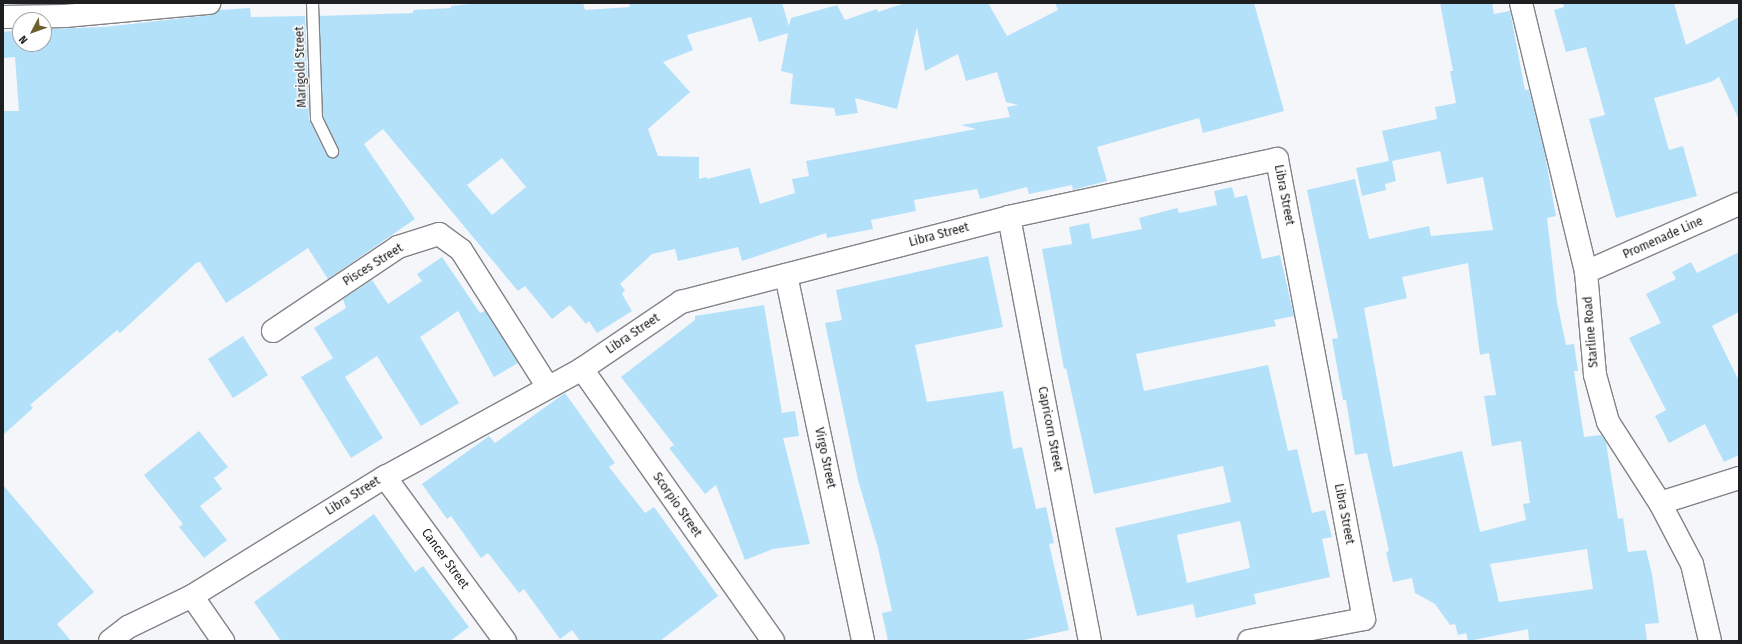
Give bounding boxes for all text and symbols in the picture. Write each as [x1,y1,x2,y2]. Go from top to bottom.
north arrow [12,12,52,52]
street label: Marigold Street [292,26,310,108]
text: N [16,33,30,46]
street label: Libra Street [1270,163,1298,227]
street label: Promenade Line [1621,213,1705,263]
street label: Libra Street [907,220,971,250]
street label: Pisces Street [340,240,406,290]
street label: Starline Road [1580,296,1602,368]
street label: Libra Street [603,310,663,358]
street label: Capricorn Street [1034,385,1066,473]
street label: Virgo Street [811,426,839,490]
street label: Scorpio Street [649,470,705,540]
street label: Libra Street [323,473,383,519]
street label: Libra Street [1330,482,1358,546]
street label: Cancer Street [418,526,472,592]

